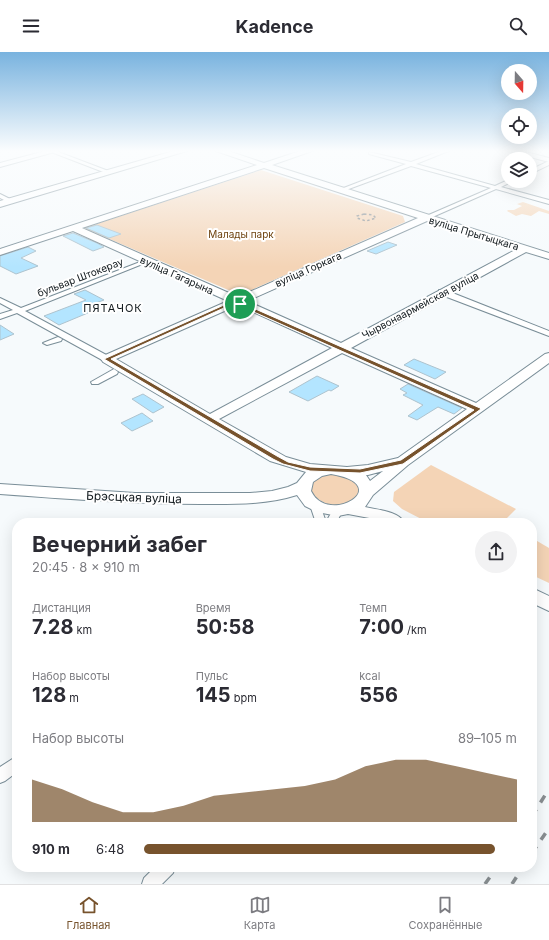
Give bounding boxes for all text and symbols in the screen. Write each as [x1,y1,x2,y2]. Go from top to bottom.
icon: menu [20,15,42,37]
icon: search [507,15,529,37]
text: Kadence [236,16,314,37]
north arrow [501,64,537,100]
map controls [501,64,537,188]
button: locate [501,108,537,144]
button: layers [501,152,537,188]
street label: вуліца Прытыцкага [428,214,520,252]
park label: Малады парк [208,228,274,240]
street label: вуліца Горкага [273,249,343,289]
street label: вуліца Гагарына [138,253,216,297]
street label: бульвар Штокерау [35,255,125,299]
street label: Чырвонаармейская вуліца [360,269,480,341]
pin [223,287,257,321]
icon: arrive [229,293,251,315]
district label: ПЯТАЧОК [83,301,143,315]
street label: Брэсцкая вуліца [86,488,182,506]
text: Вечерний забег [32,531,207,557]
button: share [475,531,517,573]
text: 20:45 · 8 × 910 m [32,559,140,575]
text: Дистанция [32,601,91,615]
text: Время [196,601,231,615]
text: Темп [359,601,387,615]
text: 7.28 [32,615,73,639]
text: 50:58 [196,615,254,639]
text: 7:00 [359,615,404,639]
text: km [73,623,92,637]
text: /km [404,623,427,637]
text: Набор высоты [32,669,110,683]
text: Пульс [196,669,228,683]
text: kcal [359,669,380,683]
text: 128 [32,683,66,707]
text: 145 [196,683,231,707]
text: 556 [359,683,398,707]
text: m [66,691,79,705]
text: bpm [231,691,257,705]
text: Набор высоты [32,730,124,746]
text: 89–105 m [458,730,517,746]
text: 910 m [32,841,70,857]
text: 6:48 [96,841,124,857]
tab: Главная [67,894,110,932]
tab: Карта [244,894,275,932]
tab: Сохранённые [409,894,482,932]

